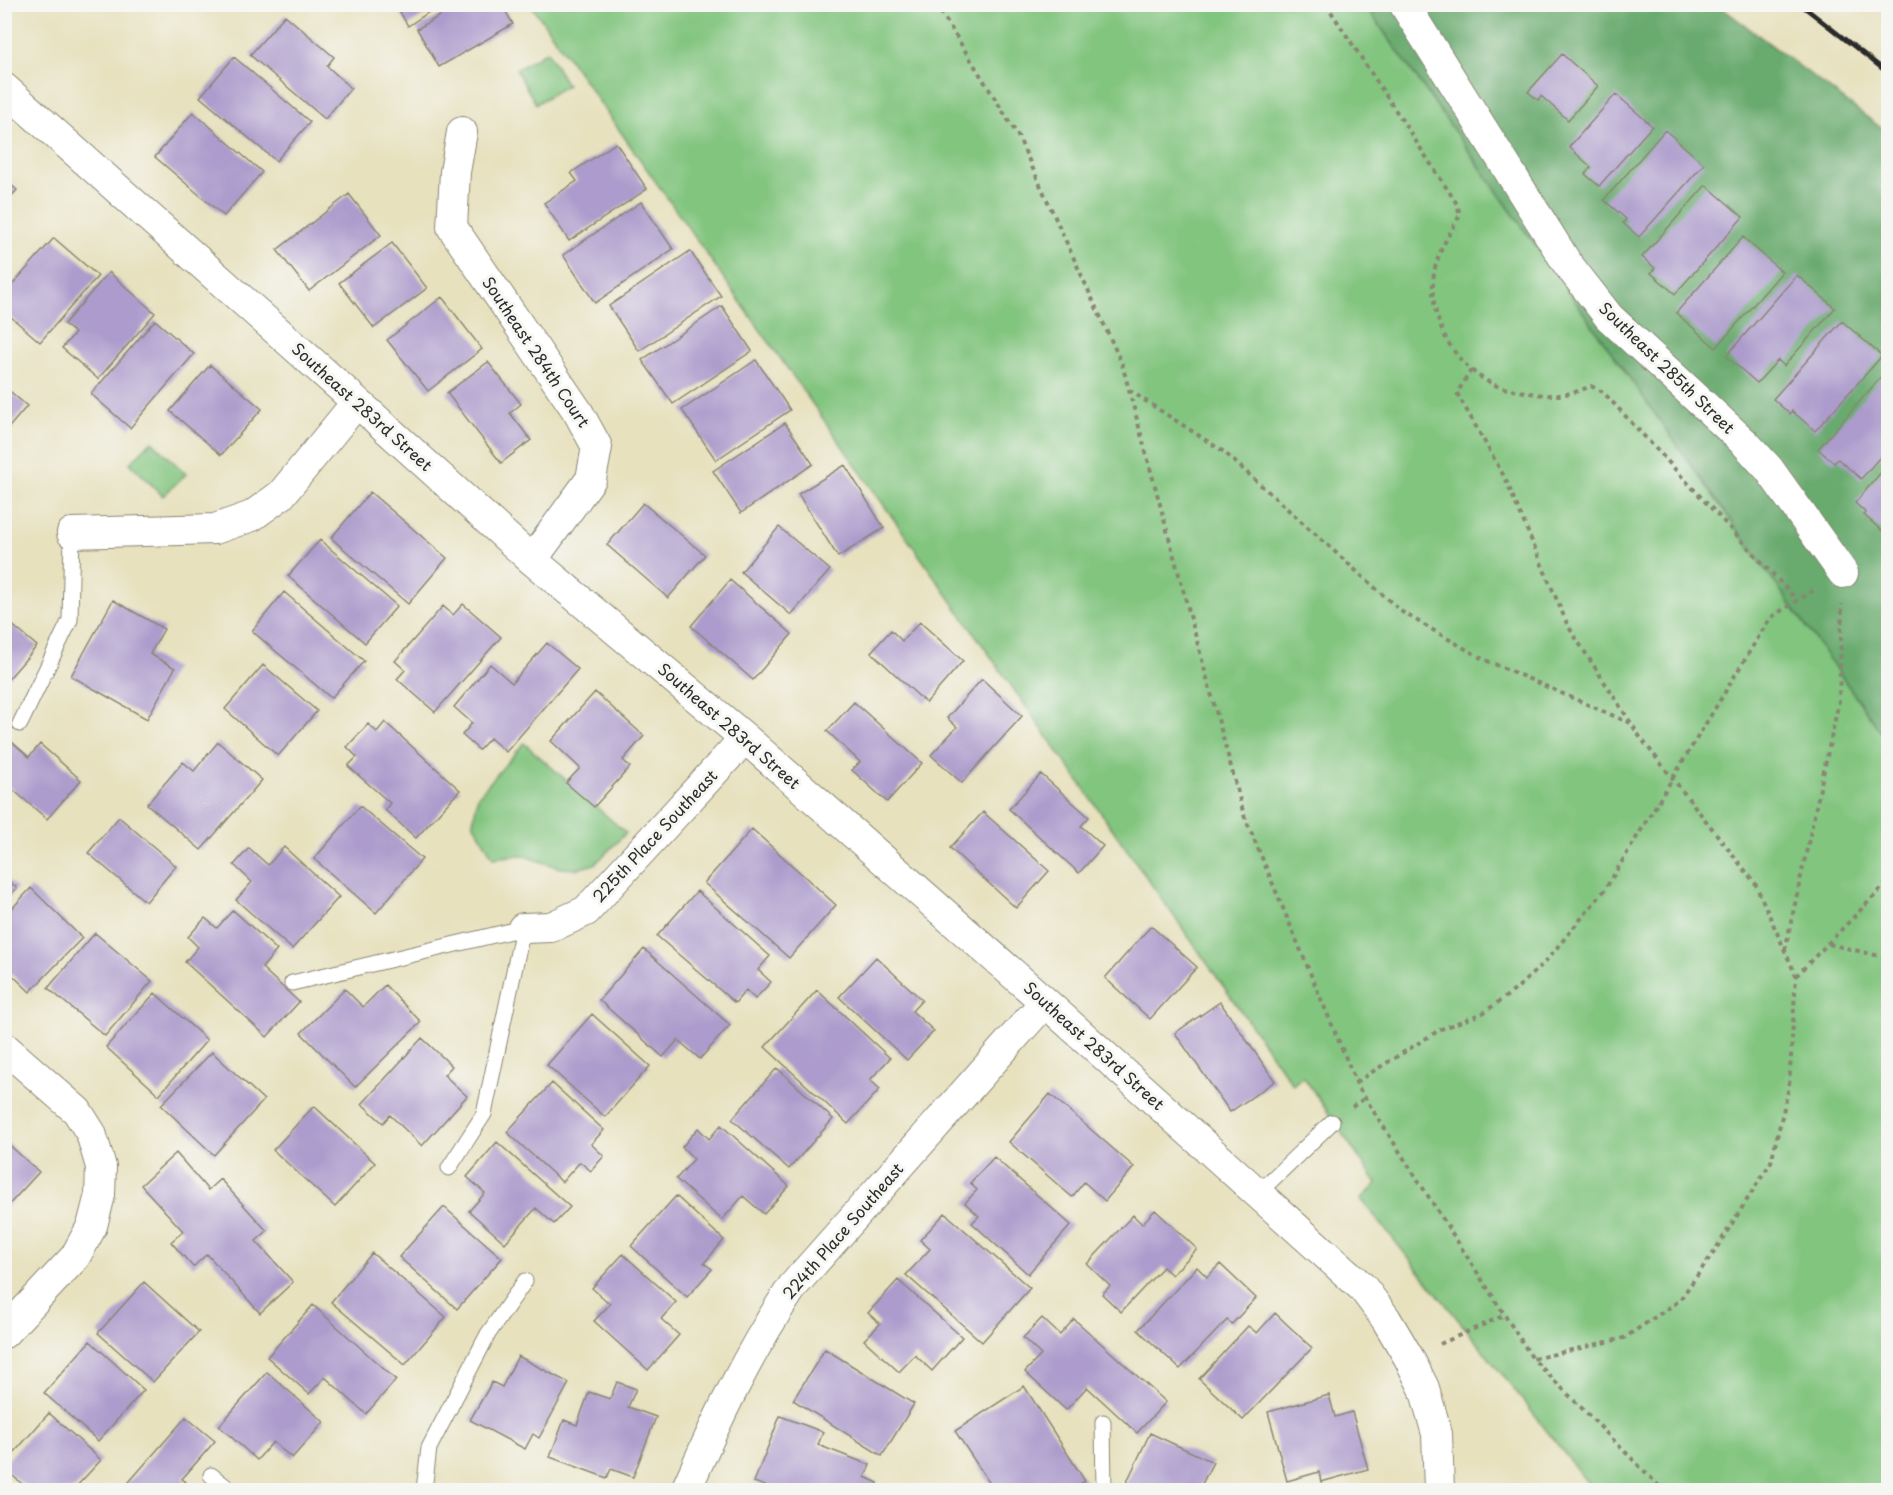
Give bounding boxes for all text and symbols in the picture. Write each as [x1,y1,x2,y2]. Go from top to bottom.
street label: Southeast 284th Court [477,271,597,432]
street label: Southeast 285th Street [1594,296,1741,439]
street label: Southeast 283rd Street [287,336,439,476]
street label: Southeast 283rd Street [653,657,807,794]
street label: 225th Place Southeast [586,764,722,907]
street label: Southeast 283rd Street [1019,975,1171,1115]
street label: 224th Place Southeast [776,1157,908,1304]

